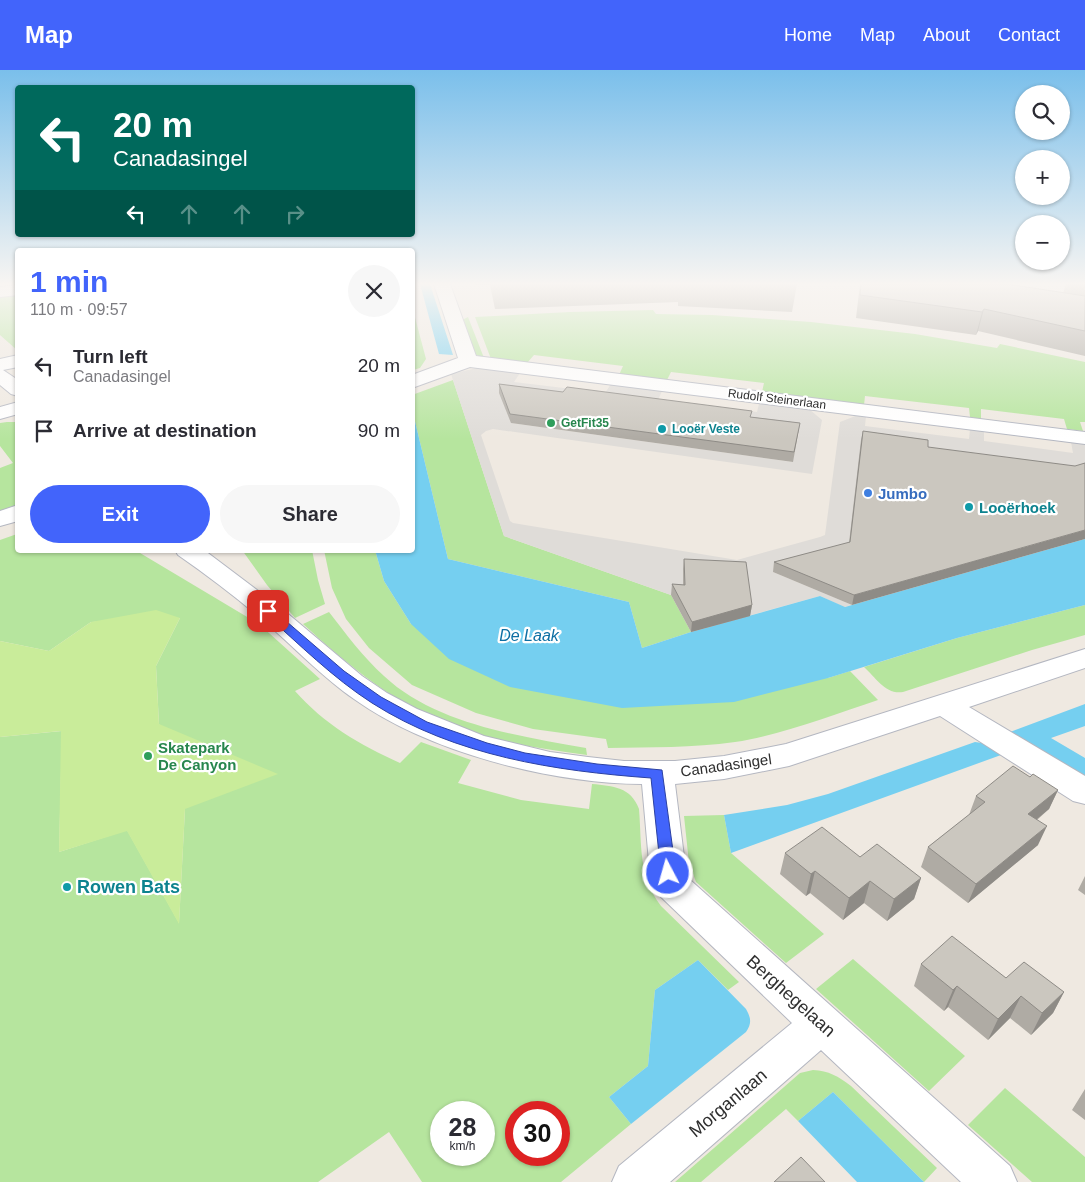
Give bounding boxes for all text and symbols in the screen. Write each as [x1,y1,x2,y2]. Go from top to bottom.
text: Map [25,21,73,48]
text: Home [784,25,832,45]
text: Map [860,25,895,45]
text: About [923,25,970,45]
text: Contact [998,25,1060,45]
map controls [1015,85,1070,270]
button: search [1015,85,1070,140]
icon: left [30,105,95,170]
text: 20 m [113,105,193,144]
text: Canadasingel [113,146,248,171]
button: + [1015,150,1070,205]
icon: left [122,200,150,228]
icon: ahead [175,200,203,228]
icon: ahead [228,200,256,228]
icon: right [281,200,309,228]
button: − [1015,215,1070,270]
text: 1 min [30,265,108,298]
button: close [348,265,400,317]
text: 110 m · 09:57 [30,301,128,318]
text: Turn left [73,346,148,367]
icon: left [30,352,58,380]
text: 20 m [358,355,400,376]
text: Canadasingel [73,368,171,385]
street label: Rudolf Steinerlaan [727,386,827,412]
place label: GetFit35 [561,416,609,430]
icon: arrive [30,417,58,445]
marker: GetFit35 [545,417,557,429]
text: Arrive at destination [73,420,257,441]
text: 90 m [358,420,400,441]
place label: Looër Veste [672,422,740,436]
marker: Looër Veste [656,423,668,435]
button: Exit [30,485,210,543]
button: Share [220,485,400,543]
place label: Jumbo [878,485,927,502]
marker: Jumbo [862,487,874,499]
place label: Looërhoek [979,499,1056,516]
marker: Looërhoek [963,501,975,513]
pin [247,590,289,632]
icon: arrive [254,597,282,625]
water label: De Laak [499,627,560,644]
place label: Skatepark De Canyon [158,739,236,773]
marker: Skatepark De Canyon [142,750,154,762]
street label: Canadasingel [679,750,773,780]
position arrow [641,846,693,898]
place label: Rowen Bats [77,877,180,897]
marker: Rowen Bats [61,881,73,893]
street label: Berghegelaan [743,951,839,1041]
street label: Morganlaan [685,1065,771,1141]
speed limit sign: 30 [505,1101,570,1166]
text: 28 [449,1113,476,1141]
text: km/h [449,1139,476,1153]

